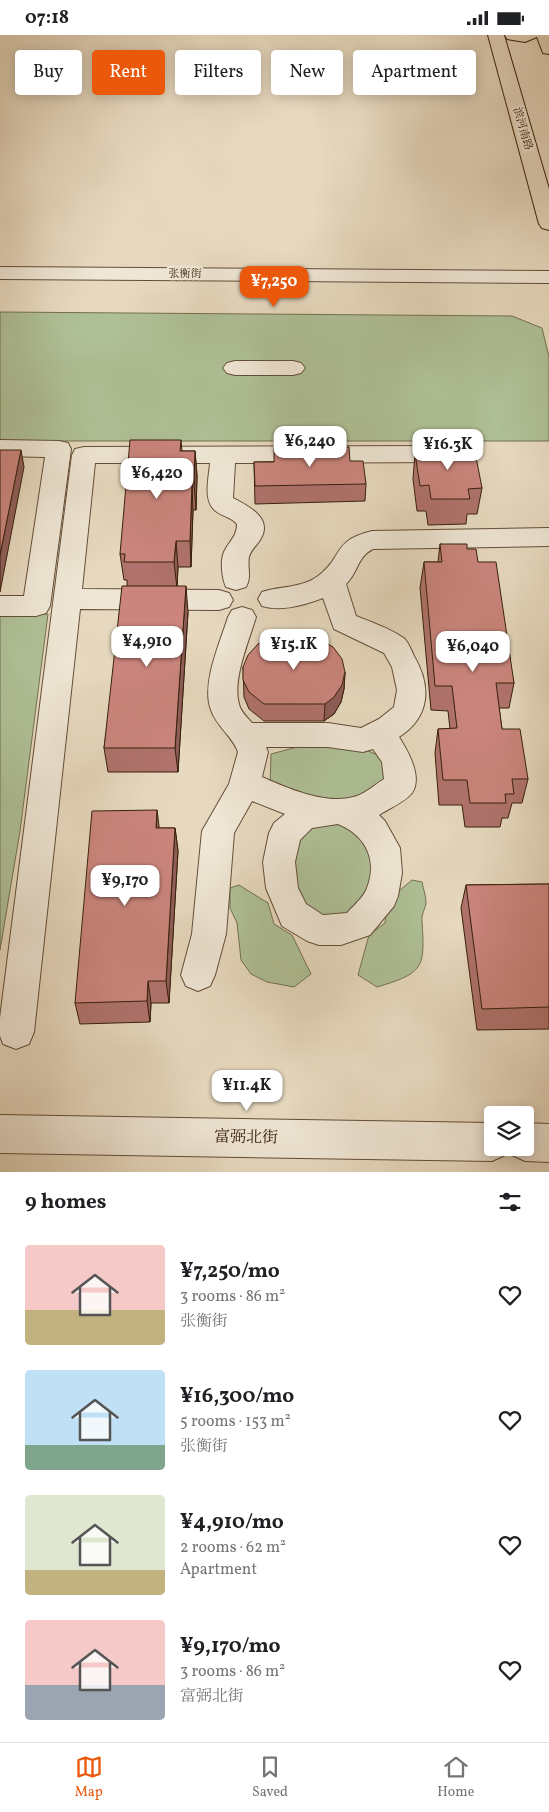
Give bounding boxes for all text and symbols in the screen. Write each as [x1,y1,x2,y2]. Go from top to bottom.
text: 07:18 [25,5,69,31]
chip: Buy [15,50,82,95]
chip: Rent [92,50,165,95]
chip: Filters [175,50,261,95]
chip: New [271,50,343,95]
chip: Apartment [353,50,476,95]
street label: 滨河南路 [509,106,535,152]
pin: ¥7,250 [233,265,315,308]
street label: 张衡街 [169,267,202,282]
text: ¥7,250 [251,271,297,293]
pin: ¥6,240 [269,425,351,468]
pin: ¥16.3K [407,429,489,471]
text: ¥6,240 [285,431,335,453]
text: ¥16.3K [423,434,473,456]
pin: ¥6,420 [116,457,198,500]
text: ¥6,420 [131,463,183,485]
pin: ¥4,910 [106,625,188,668]
pin: ¥15.1K [253,629,335,671]
text: ¥4,910 [122,631,172,653]
pin: ¥6,040 [432,631,514,673]
text: ¥15.1K [271,634,317,656]
text: ¥6,040 [447,636,499,658]
pin: ¥9,170 [84,865,166,907]
text: ¥9,170 [102,870,148,892]
pin: ¥11.4K [206,1069,288,1112]
text: ¥11.4K [223,1075,271,1097]
map controls [484,1106,534,1156]
button: layers [484,1106,534,1156]
street label: 富弼北街 [214,1126,278,1150]
text: 9 homes [25,1188,106,1217]
icon: filters [496,1188,524,1216]
text: ¥7,250/mo [180,1257,280,1286]
icon: home [65,1265,125,1325]
icon: heart [496,1281,524,1309]
text: 3 rooms · 86 m² [180,1286,285,1308]
text: 张衡街 [180,1311,228,1333]
text: ¥16,300/mo [180,1382,294,1411]
icon: home [65,1390,125,1450]
icon: heart [496,1406,524,1434]
text: 5 rooms · 153 m² [180,1411,291,1433]
text: 张衡街 [180,1436,228,1458]
text: ¥4,910/mo [180,1508,284,1537]
icon: home [65,1515,125,1575]
icon: heart [496,1531,524,1559]
text: 2 rooms · 62 m² [180,1537,286,1559]
text: Apartment [180,1559,257,1581]
text: ¥9,170/mo [180,1632,280,1661]
icon: home [65,1640,125,1700]
icon: heart [496,1656,524,1684]
text: 3 rooms · 86 m² [180,1661,285,1683]
text: 富弼北街 [180,1686,244,1708]
tab: Map [75,1753,103,1802]
tab: Saved [252,1753,288,1802]
tab: Home [437,1753,474,1802]

